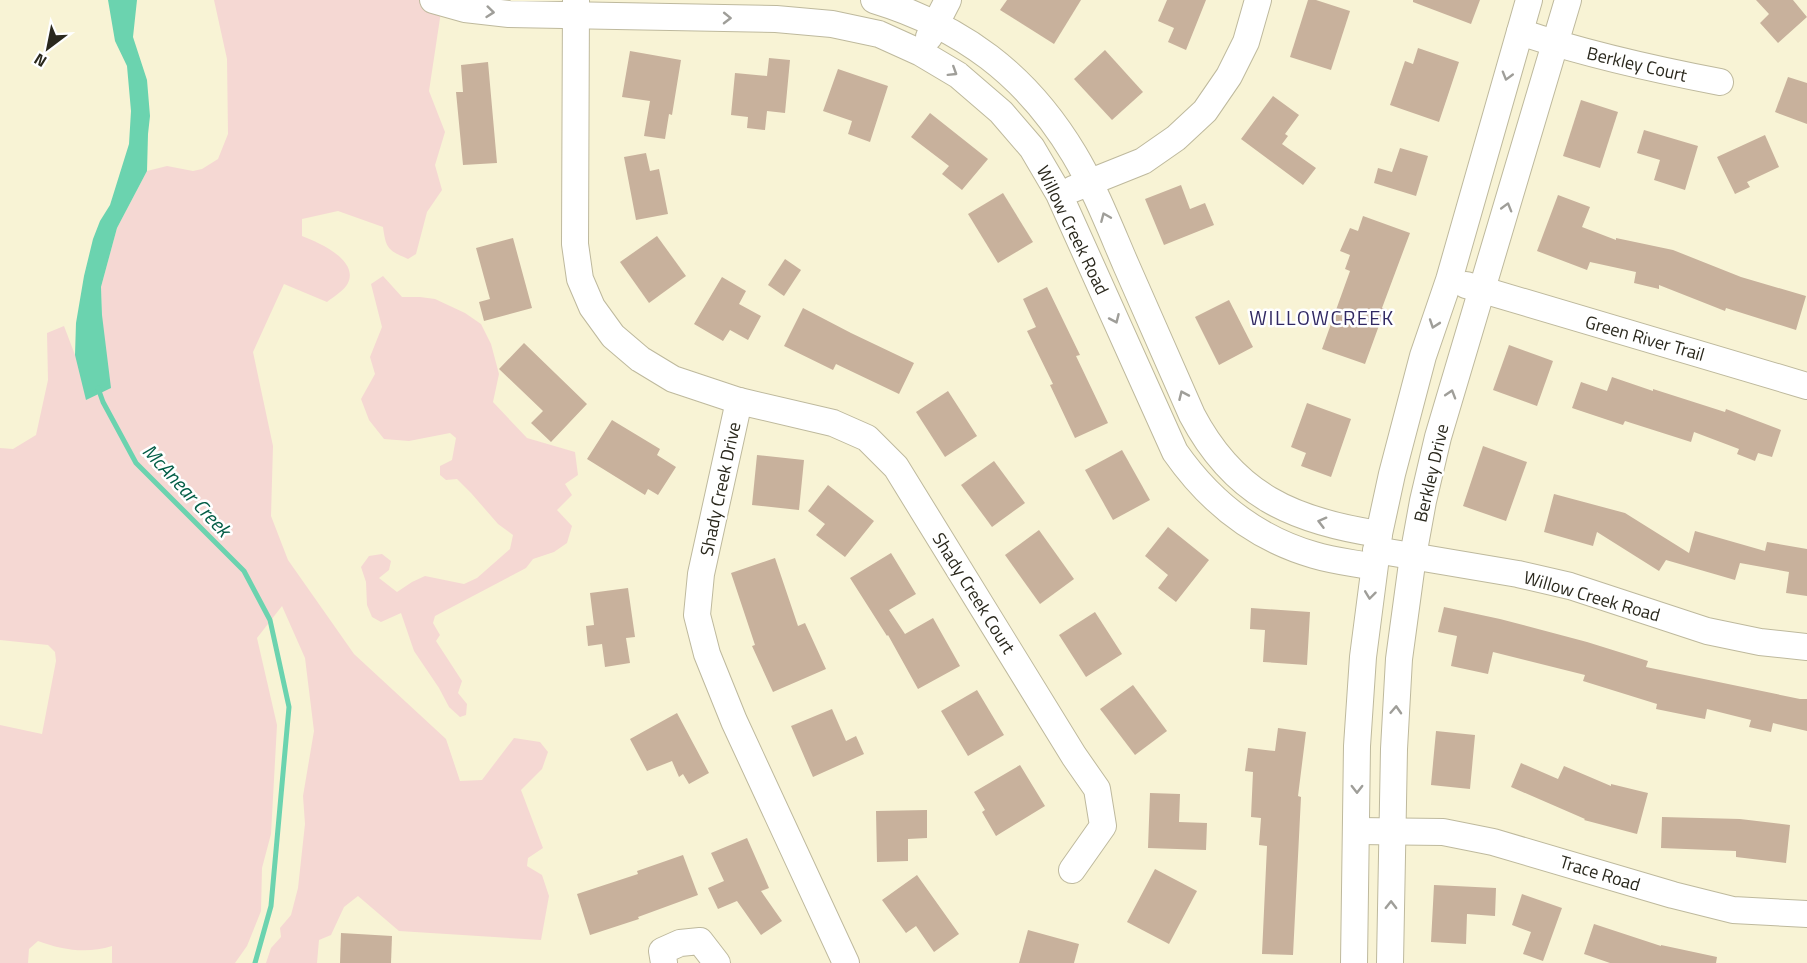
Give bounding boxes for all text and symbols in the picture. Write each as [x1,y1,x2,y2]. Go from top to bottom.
one-way arrow [485,5,494,18]
one-way arrow [722,12,731,25]
north arrow [18,18,78,78]
street label: Berkley Court [1584,39,1690,89]
text: N [29,48,51,74]
one-way arrow [947,65,957,77]
one-way arrow [1502,70,1514,81]
street label: Willow Creek Road [1030,161,1116,299]
one-way arrow [1500,202,1512,213]
one-way arrow [1100,212,1112,223]
district label: WILLOWCREEK [1249,302,1395,333]
street label: Green River Trail [1582,308,1708,368]
one-way arrow [1107,312,1119,323]
one-way arrow [1429,318,1441,329]
one-way arrow [1444,389,1456,400]
one-way arrow [1179,391,1191,402]
street label: Shady Creek Drive [693,419,747,559]
street label: Berkley Drive [1407,421,1455,525]
water label: McAnear Creek [135,436,240,545]
one-way arrow [1317,517,1328,529]
street label: Shady Creek Court [926,527,1022,659]
street label: Willow Creek Road [1521,564,1663,628]
one-way arrow [1364,590,1377,599]
one-way arrow [1390,705,1403,714]
one-way arrow [1351,785,1363,794]
street label: Trace Road [1556,848,1644,898]
one-way arrow [1385,900,1397,909]

